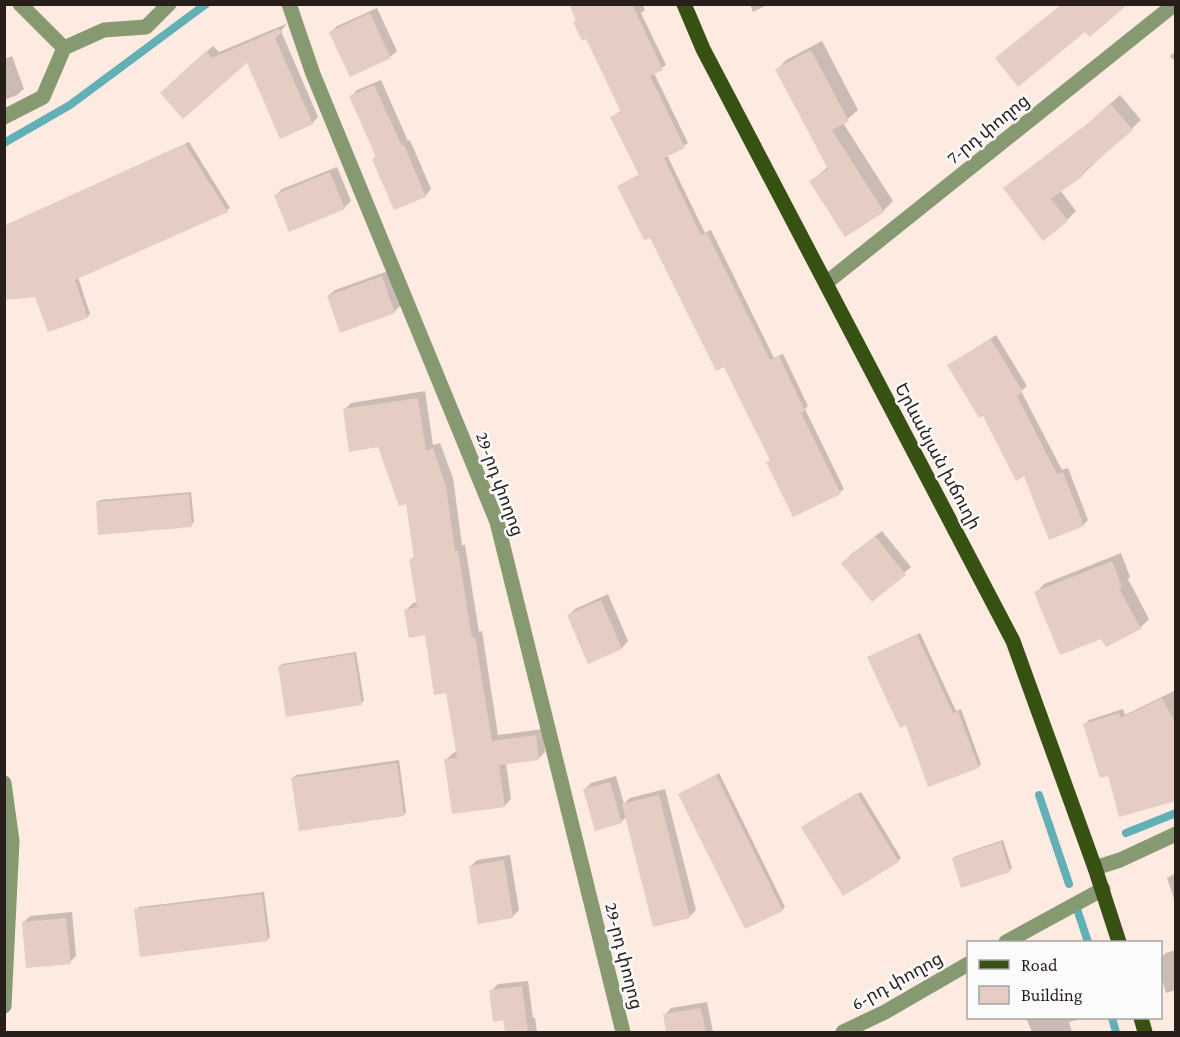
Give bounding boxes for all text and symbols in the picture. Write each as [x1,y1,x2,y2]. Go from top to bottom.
street label: 7-րդ փողոց [943,90,1033,168]
street label: Երևանյան խճուղի [891,380,985,532]
street label: 29-րդ փողոց [472,429,528,539]
street label: 29-րդ փողոց [601,901,647,1011]
legend [967,941,1162,1019]
street label: 6-րդ փողոց [848,948,946,1014]
text: Road [1021,955,1058,975]
text: Building [1021,985,1083,1005]

